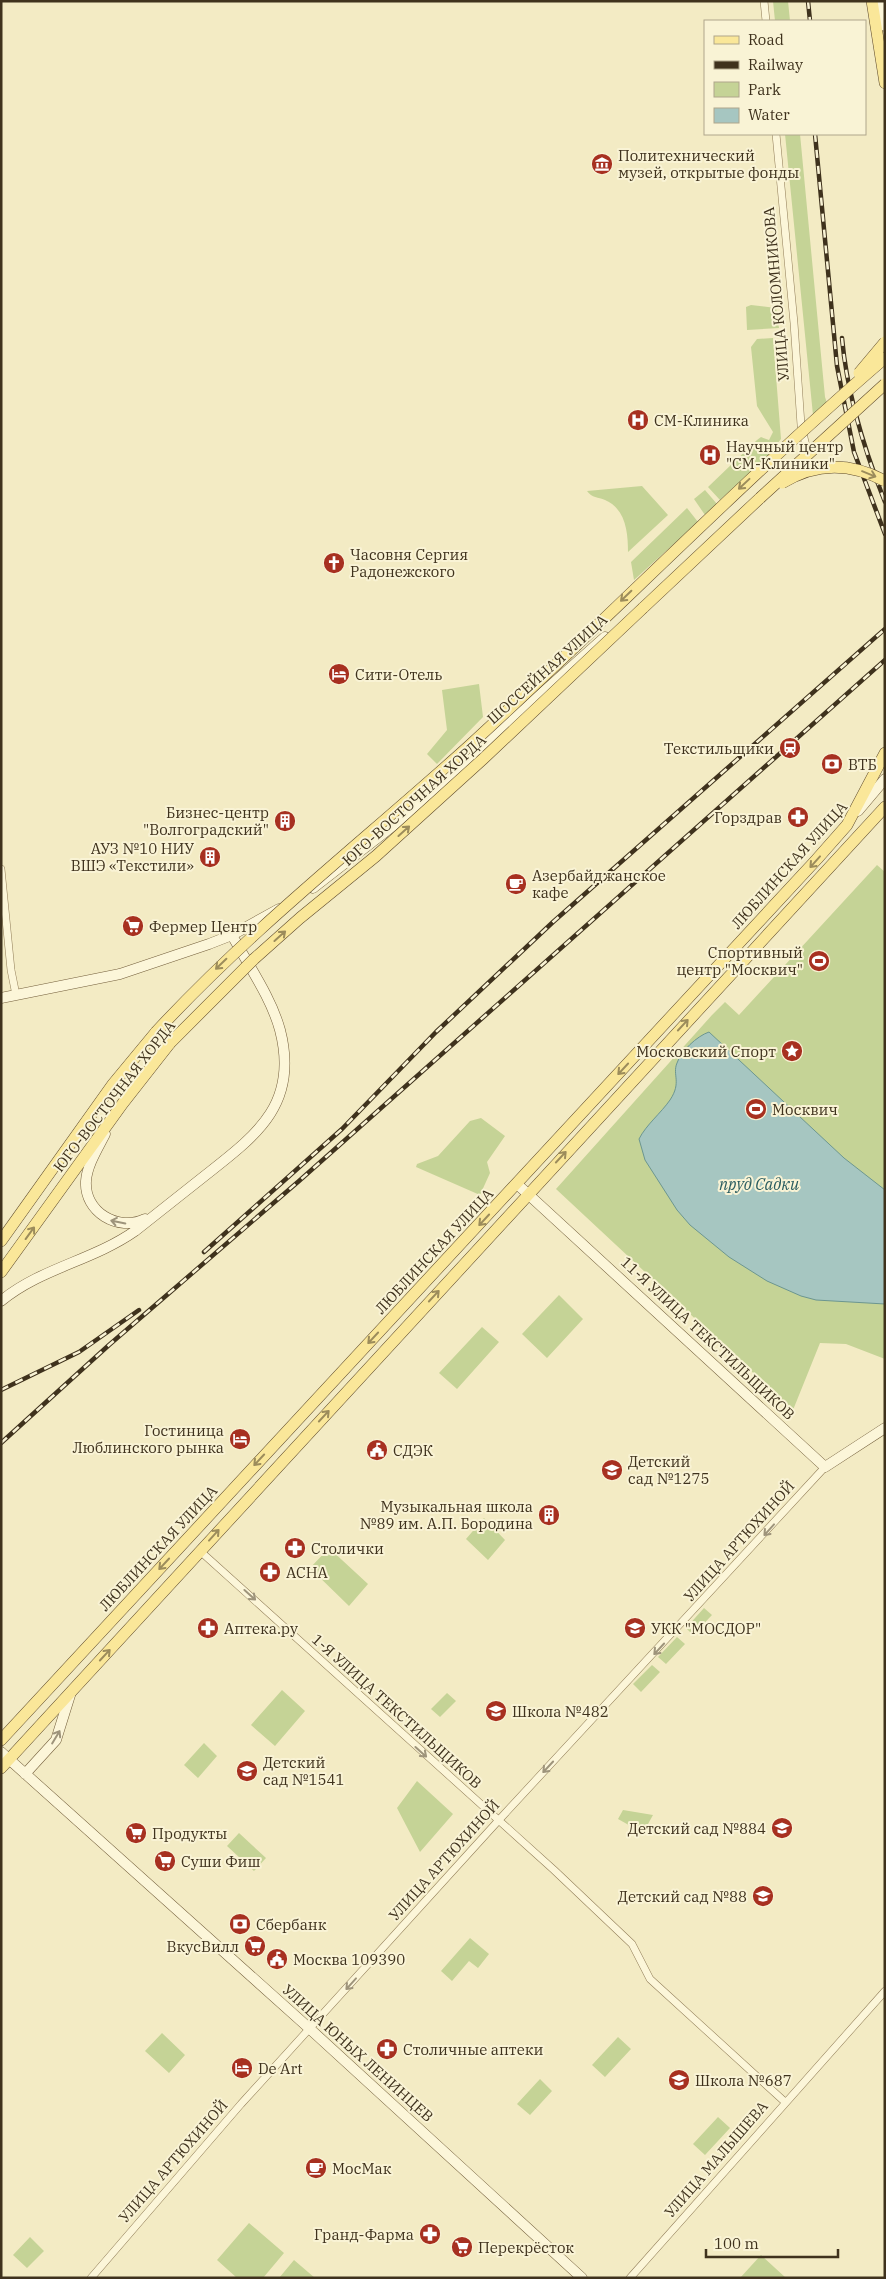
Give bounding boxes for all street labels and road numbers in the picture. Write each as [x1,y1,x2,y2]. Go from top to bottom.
street label: УЛИЦА КОЛОМНИКОВА [759,205,793,382]
street label: ШОССЕЙНАЯ УЛИЦА [483,610,612,728]
street label: ЮГО-ВОСТОЧНАЯ ХОРДА [338,730,490,870]
street label: ЛЮБЛИНСКАЯ УЛИЦА [727,797,852,933]
street label: ЮГО-ВОСТОЧНАЯ ХОРДА [49,1016,180,1176]
street label: ЛЮБЛИНСКАЯ УЛИЦА [371,1184,498,1318]
street label: 11-Я УЛИЦА ТЕКСТИЛЬЩИКОВ [617,1252,799,1424]
street label: УЛИЦА АРТЮХИНОЙ [680,1477,798,1605]
street label: ЛЮБЛИНСКАЯ УЛИЦА [95,1481,222,1615]
street label: 1-Я УЛИЦА ТЕКСТИЛЬЩИКОВ [308,1630,486,1792]
street label: УЛИЦА АРТЮХИНОЙ [385,1796,503,1924]
street label: УЛИЦА ЮНЫХ ЛЕНИНЦЕВ [279,1980,437,2126]
street label: УЛИЦА АРТЮХИНОЙ [115,2096,231,2226]
street label: УЛИЦА МАЛЫШЕВА [660,2096,772,2221]

